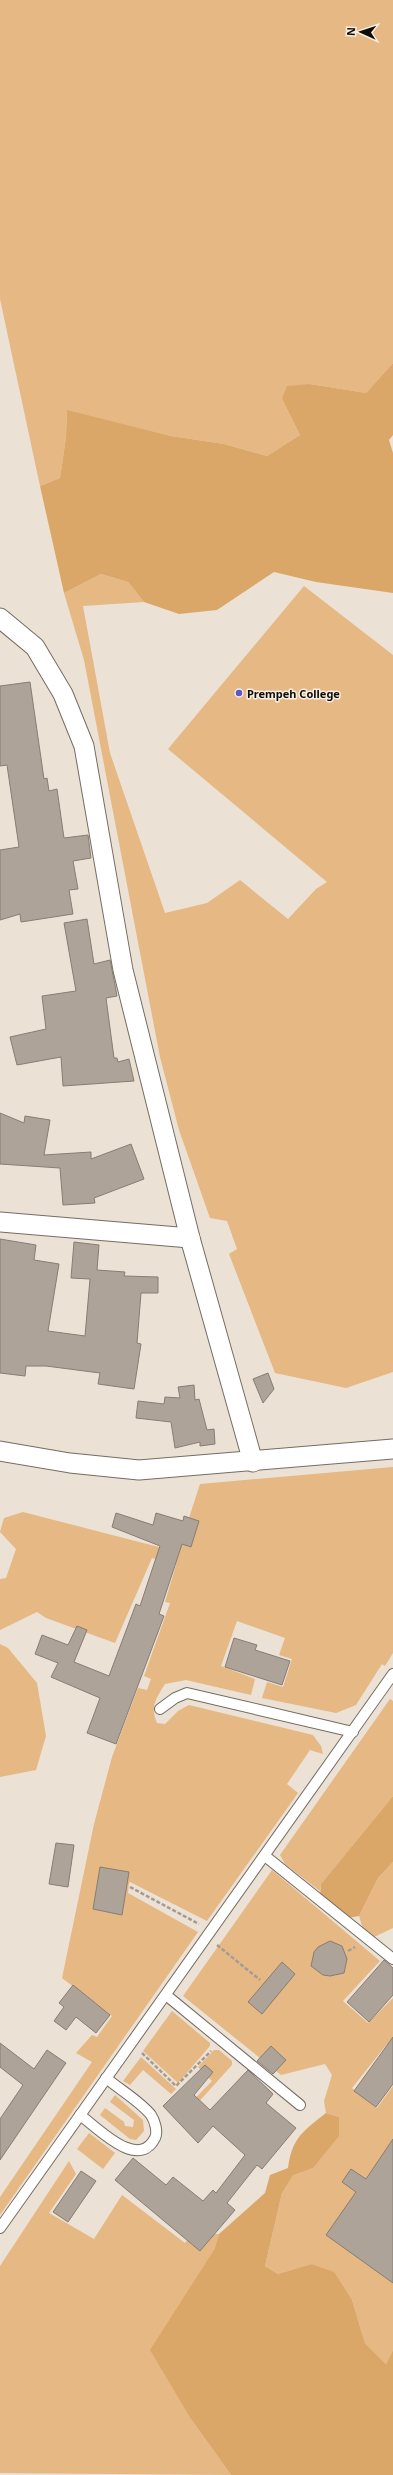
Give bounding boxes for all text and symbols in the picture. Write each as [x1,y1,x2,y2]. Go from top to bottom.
north arrow [341,12,381,52]
text: N [343,27,358,36]
place label: Prempeh College [247,686,340,701]
marker: Prempeh College [234,688,244,698]

